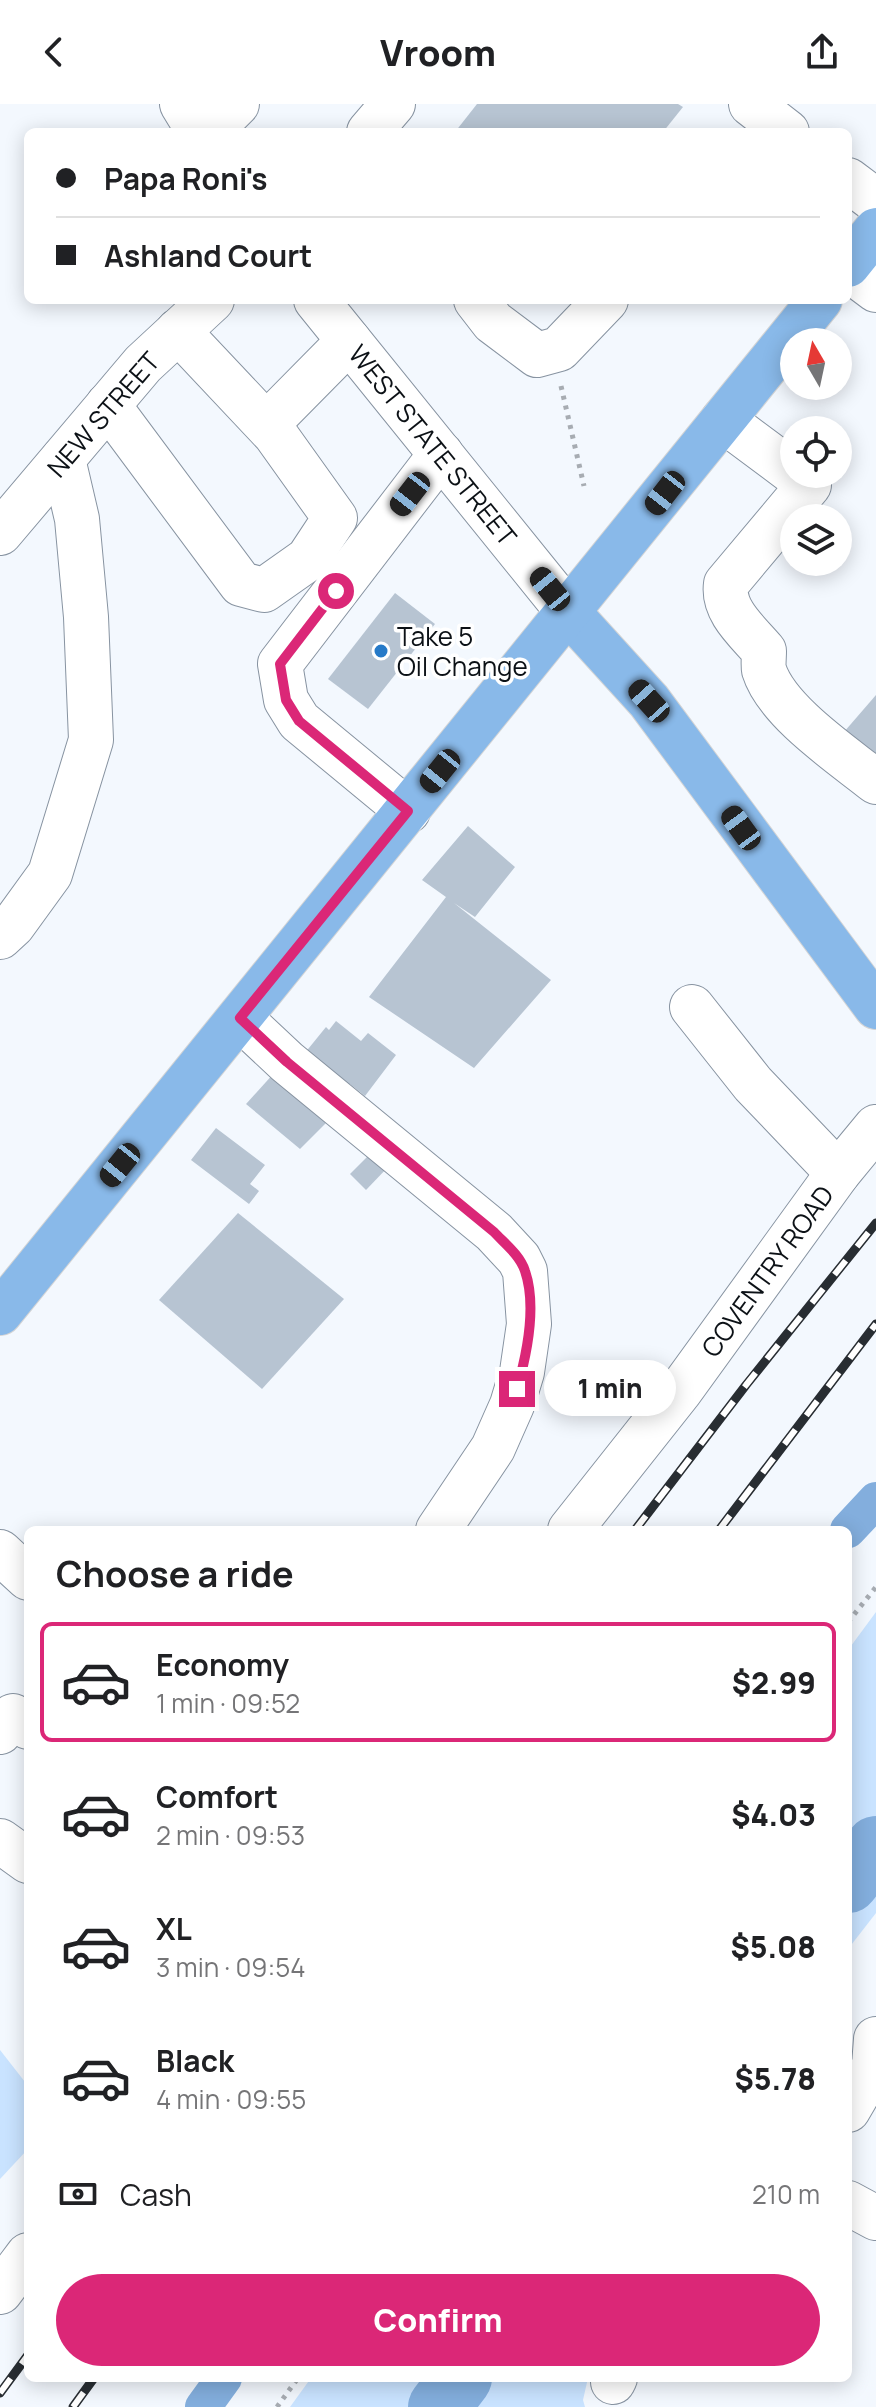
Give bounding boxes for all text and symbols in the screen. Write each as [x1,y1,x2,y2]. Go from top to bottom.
text: Vroom [380,28,496,77]
icon: back [32,30,76,74]
icon: share [800,30,844,74]
text: Papa Roni's [104,158,267,199]
text: Ashland Court [104,235,312,276]
north arrow [780,328,852,400]
map controls [780,328,852,576]
street label: WEST STATE STREET [341,337,526,553]
street label: NEW STREET [38,343,168,484]
button: locate [780,416,852,488]
car [641,467,689,519]
car [386,468,434,520]
button: layers [780,504,852,576]
car [526,563,574,615]
route start [318,573,354,609]
place label: Take 5 Oil Change [397,618,528,684]
marker: Take 5 Oil Change [372,642,390,660]
car [624,675,674,727]
car [416,745,464,797]
car [717,802,765,854]
car [96,1139,144,1191]
street label: COVENTRY ROAD [693,1178,841,1364]
callout: 1 min [545,1361,677,1417]
text: 1 min [577,1370,643,1406]
route end [499,1371,535,1407]
text: Choose a ride [56,1549,294,1598]
text: Economy [156,1644,289,1685]
icon: car [60,1646,132,1718]
text: $2.99 [732,1662,816,1703]
text: 1 min · 09:52 [156,1685,300,1721]
text: Comfort [156,1776,278,1817]
icon: car [60,1778,132,1850]
text: $4.03 [731,1794,816,1835]
text: 2 min · 09:53 [156,1817,305,1853]
text: XL [156,1908,192,1949]
icon: car [60,1910,132,1982]
text: $5.08 [731,1926,816,1967]
text: 3 min · 09:54 [156,1949,306,1985]
text: Black [156,2040,234,2081]
icon: car [60,2042,132,2114]
text: $5.78 [734,2058,816,2099]
text: 4 min · 09:55 [156,2081,306,2117]
icon: cash [56,2172,100,2216]
text: Cash [120,2174,192,2215]
text: 210 m [752,2176,820,2212]
button: Confirm [56,2274,820,2366]

